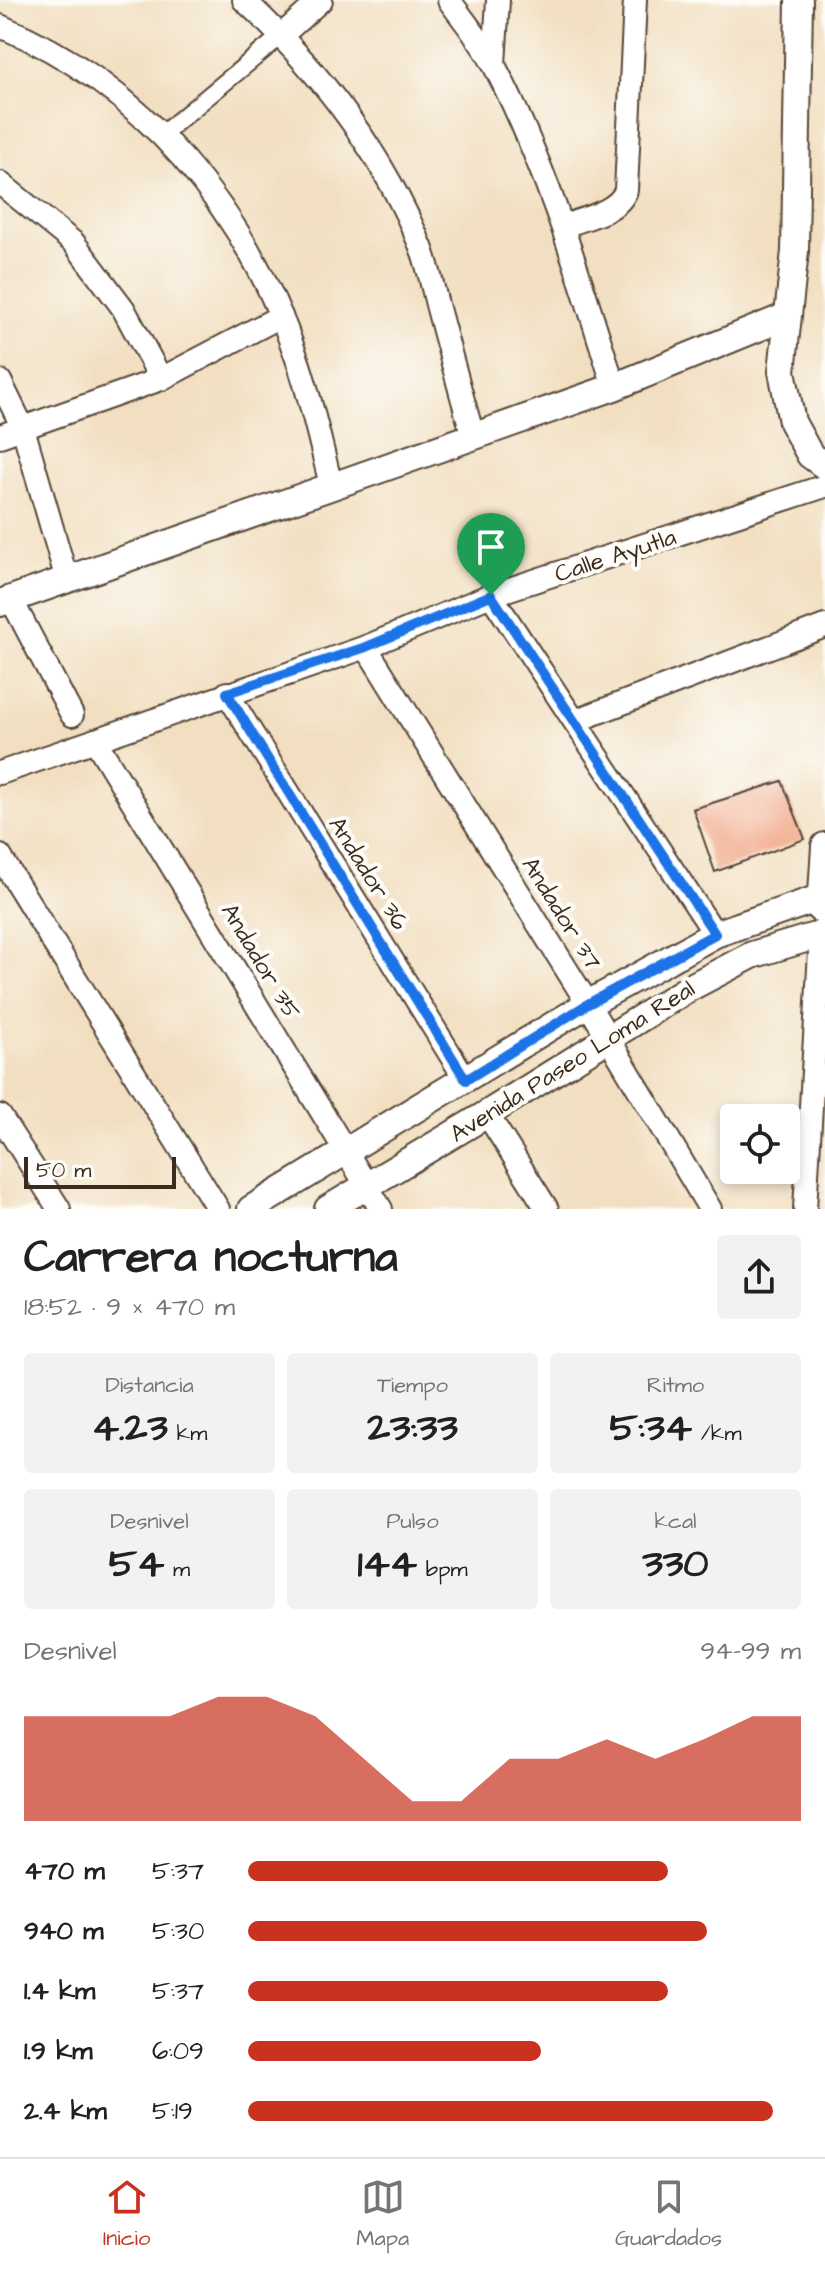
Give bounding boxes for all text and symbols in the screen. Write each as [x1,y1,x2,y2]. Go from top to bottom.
pin [457,513,525,595]
street label: Calle Ayutla [550,520,681,593]
icon: arrive [469,525,513,569]
street label: Andador 36 [320,810,416,937]
street label: Andador 37 [513,850,609,977]
street label: Andador 35 [212,897,308,1026]
street label: Avenida Paseo Loma Real [444,972,702,1151]
map controls [720,1104,800,1184]
button: locate [720,1104,800,1184]
scale bar [24,1153,176,1189]
text: 50 m [36,1155,91,1186]
text: Carrera nocturna [24,1228,398,1289]
button: share [717,1235,801,1319]
text: 18:52 · 9 × 470 m [24,1289,235,1325]
text: Distancia [105,1370,194,1401]
text: Tiempo [377,1370,448,1401]
text: Ritmo [647,1370,704,1401]
text: 4.23 [92,1401,168,1456]
text: 23:33 [367,1401,458,1456]
text: 5:34 [609,1401,692,1456]
text: km [168,1418,207,1449]
text: /km [692,1418,742,1449]
text: Desnivel [110,1506,189,1537]
text: Pulso [386,1506,439,1537]
text: kcal [654,1506,697,1537]
text: 54 [109,1537,164,1592]
text: 144 [357,1537,417,1592]
text: 330 [643,1537,708,1592]
text: m [164,1554,190,1585]
text: bpm [417,1554,468,1585]
text: Desnivel [24,1633,117,1669]
text: 94–99 m [700,1633,801,1669]
text: 470 m [24,1853,105,1889]
text: 5:37 [152,1853,204,1889]
text: 940 m [24,1913,104,1949]
text: 5:30 [152,1913,204,1949]
text: 1.4 km [24,1973,95,2009]
text: 5:37 [152,1973,204,2009]
text: 1.9 km [24,2033,92,2069]
text: 6:09 [152,2033,204,2069]
text: 2.4 km [24,2093,107,2129]
text: 5:19 [152,2093,193,2129]
tab: Inicio [103,2175,150,2254]
tab: Mapa [356,2175,409,2254]
tab: Guardados [615,2175,722,2254]

